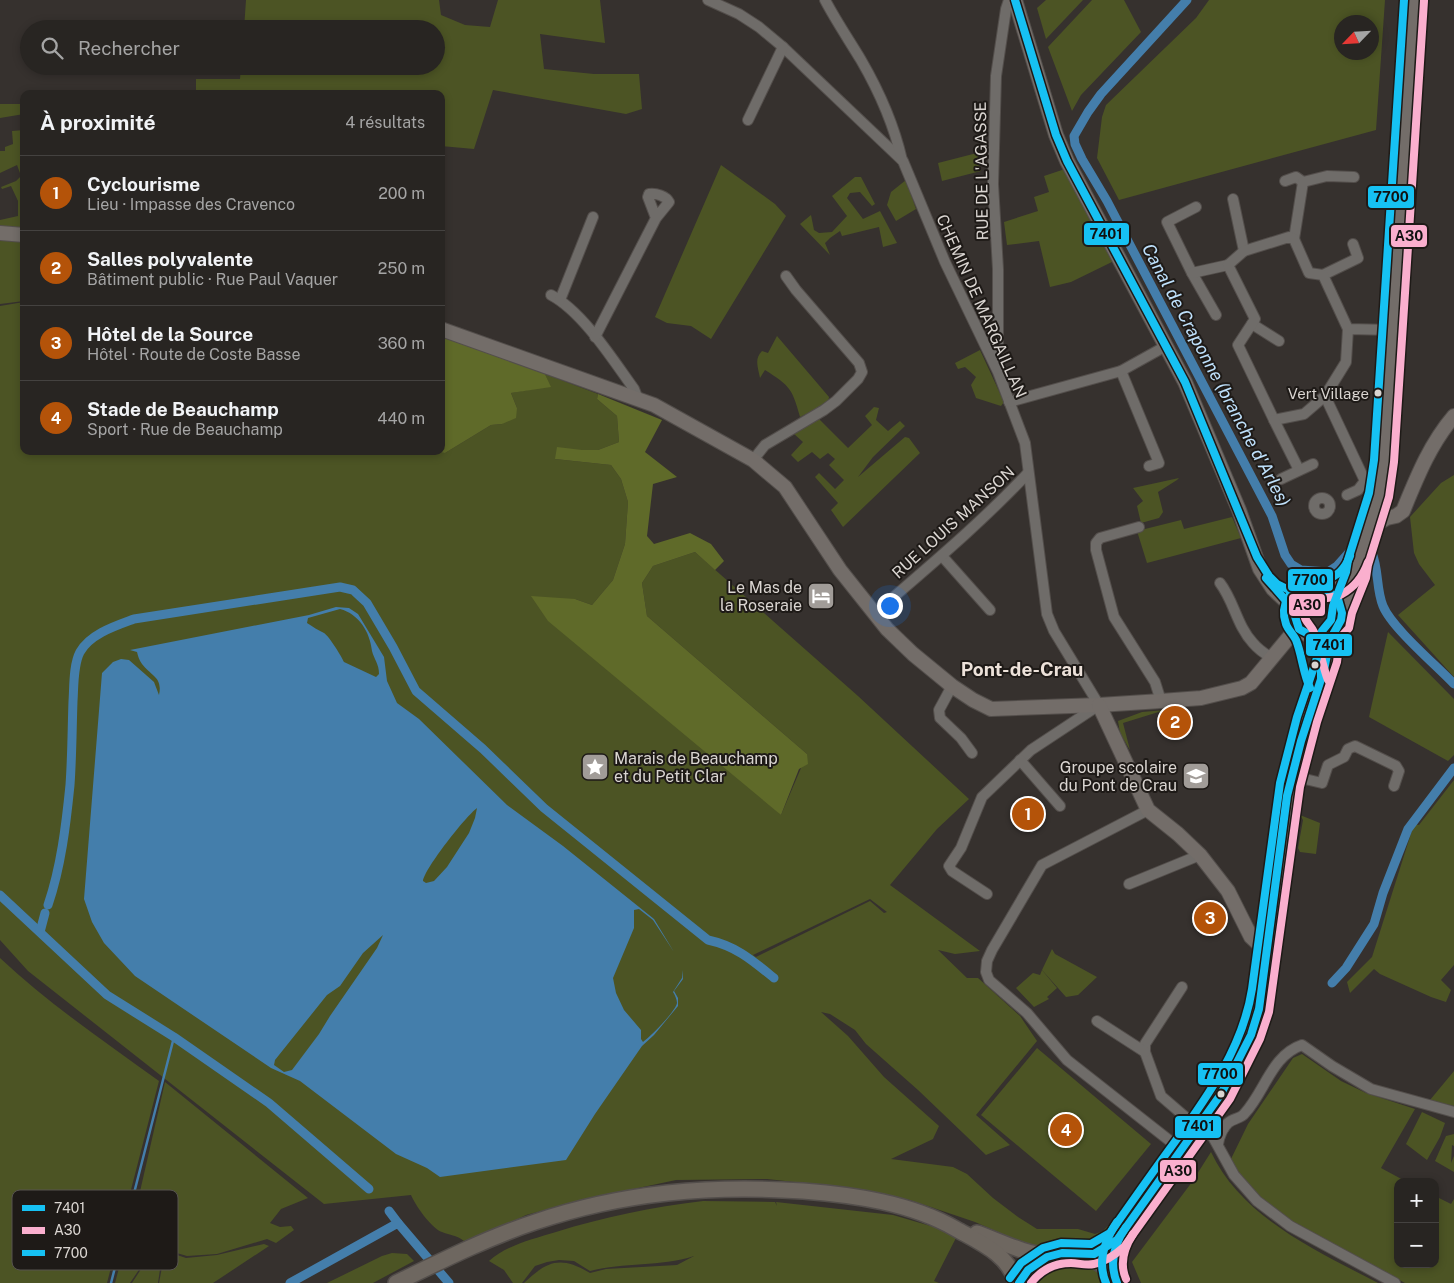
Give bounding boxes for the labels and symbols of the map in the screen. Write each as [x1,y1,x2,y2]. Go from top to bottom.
north arrow [1334,15,1379,60]
street label: RUE DE L'AGASSE [971,101,992,241]
line badge: 7700 [1367,185,1415,209]
text: 7700 [1373,189,1409,205]
street label: CHEMIN DE MARGAILLAN [932,211,1031,401]
line badge: 7401 [1083,222,1130,246]
line badge: A30 [1390,224,1428,248]
text: 7401 [1090,226,1122,242]
text: A30 [1395,228,1423,244]
water label: Canal de Craponne (branche d'Arles) [1138,240,1295,510]
place label: Vert Village [1288,385,1369,402]
marker: Vert Village [1373,388,1383,398]
street label: RUE LOUIS MANSON [888,462,1018,582]
line badge: 7700 [1287,568,1334,592]
text: 7700 [1292,572,1328,588]
place label: Le Mas de la Roseraie [720,578,802,615]
hotel icon: Le Mas de la Roseraie [806,581,836,611]
your location [877,593,903,619]
line badge: A30 [1288,593,1326,617]
text: A30 [1293,597,1321,613]
line badge: 7401 [1305,633,1353,657]
text: 7401 [1313,637,1345,653]
district label: Pont-de-Crau [961,658,1083,680]
unlabelled marker [1310,660,1320,670]
pin: 2 [1159,703,1191,741]
place label: Marais de Beauchamp et du Petit Clar [614,749,778,786]
place icon: Marais de Beauchamp et du Petit Clar [580,752,610,782]
place label: Groupe scolaire du Pont de Crau [1059,758,1177,795]
school or university icon: Groupe scolaire du Pont de Crau [1181,761,1211,791]
pin: 1 [1012,795,1044,833]
pin: 3 [1194,899,1226,937]
line badge: 7700 [1197,1062,1244,1086]
text: 7700 [1202,1066,1238,1082]
unlabelled marker [1216,1089,1226,1099]
pin: 4 [1050,1111,1082,1149]
line badge: 7401 [1174,1115,1222,1139]
text: 7401 [1182,1118,1214,1134]
line badge: A30 [1159,1159,1197,1183]
text: A30 [1164,1163,1192,1179]
legend [12,1190,178,1270]
text: 7401 [54,1200,85,1216]
text: A30 [54,1222,81,1238]
text: 7700 [54,1245,88,1261]

